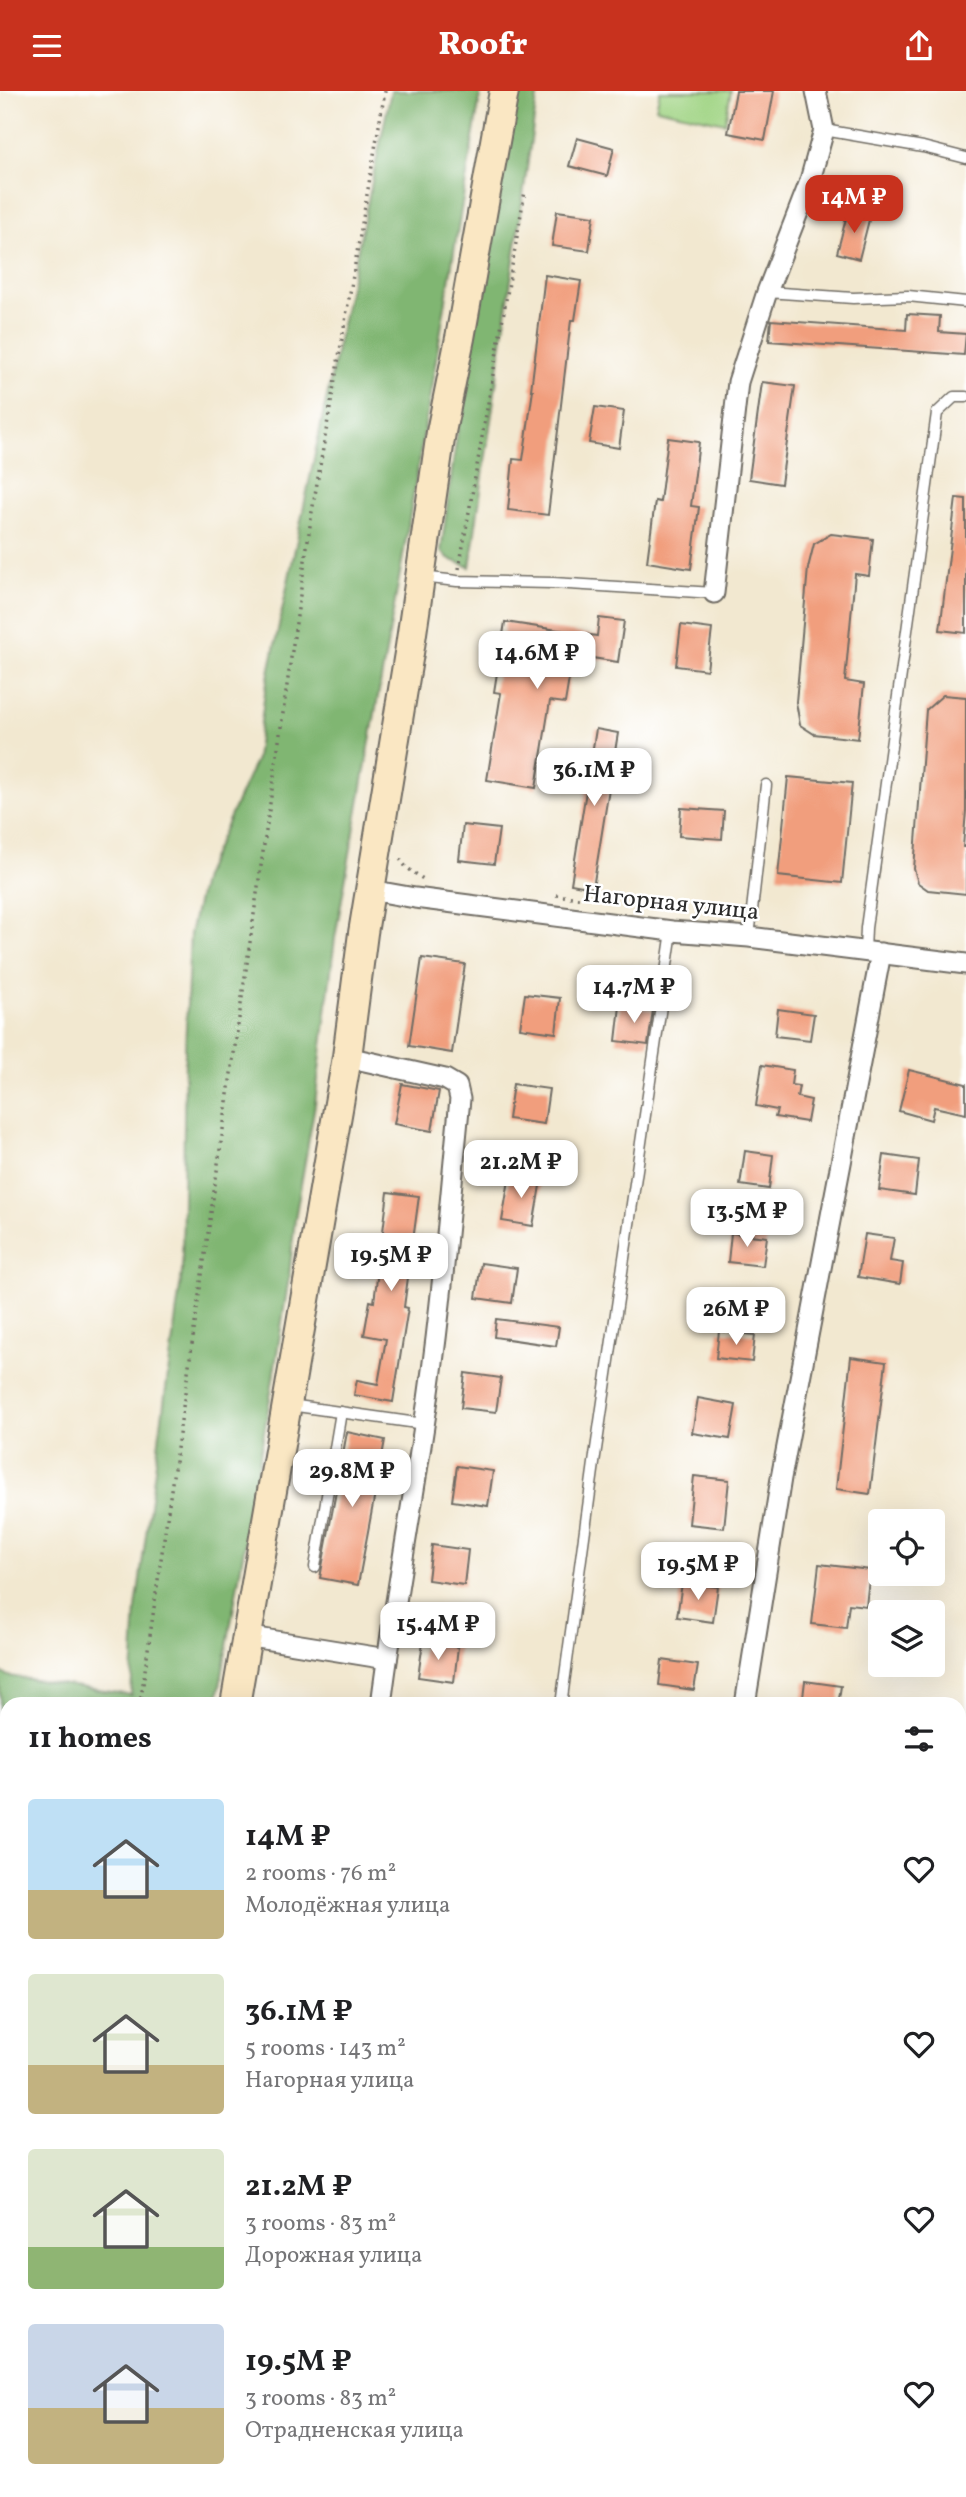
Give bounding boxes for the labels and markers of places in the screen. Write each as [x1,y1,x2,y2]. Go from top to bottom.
pin: 14M ₽ [805,176,903,235]
pin: 14.6M ₽ [472,631,602,691]
pin: 36.1M ₽ [529,749,659,808]
pin: 14.7M ₽ [569,965,699,1025]
pin: 21.2M ₽ [456,1141,586,1200]
pin: 13.5M ₽ [682,1189,812,1249]
pin: 19.5M ₽ [326,1233,456,1293]
pin: 26M ₽ [687,1287,785,1347]
pin: 29.8M ₽ [287,1449,417,1509]
pin: 19.5M ₽ [633,1543,763,1602]
pin: 15.4M ₽ [373,1603,503,1662]

